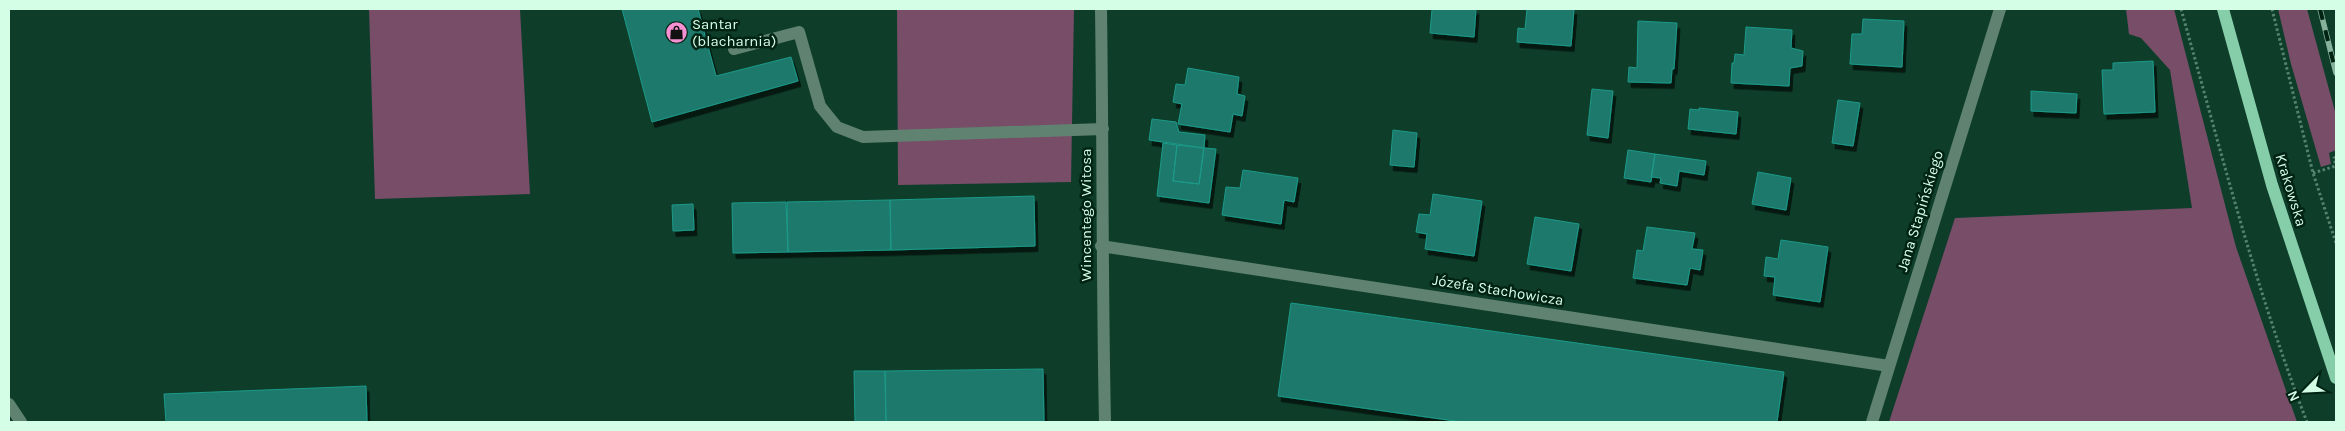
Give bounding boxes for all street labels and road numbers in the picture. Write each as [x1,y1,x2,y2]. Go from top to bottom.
street label: Jana Stapińskiego [1893,148,1947,274]
street label: Wincentego Witosa [1077,149,1095,281]
street label: Krakowska [2271,152,2311,228]
street label: Józefa Stachowicza [1431,271,1565,309]

